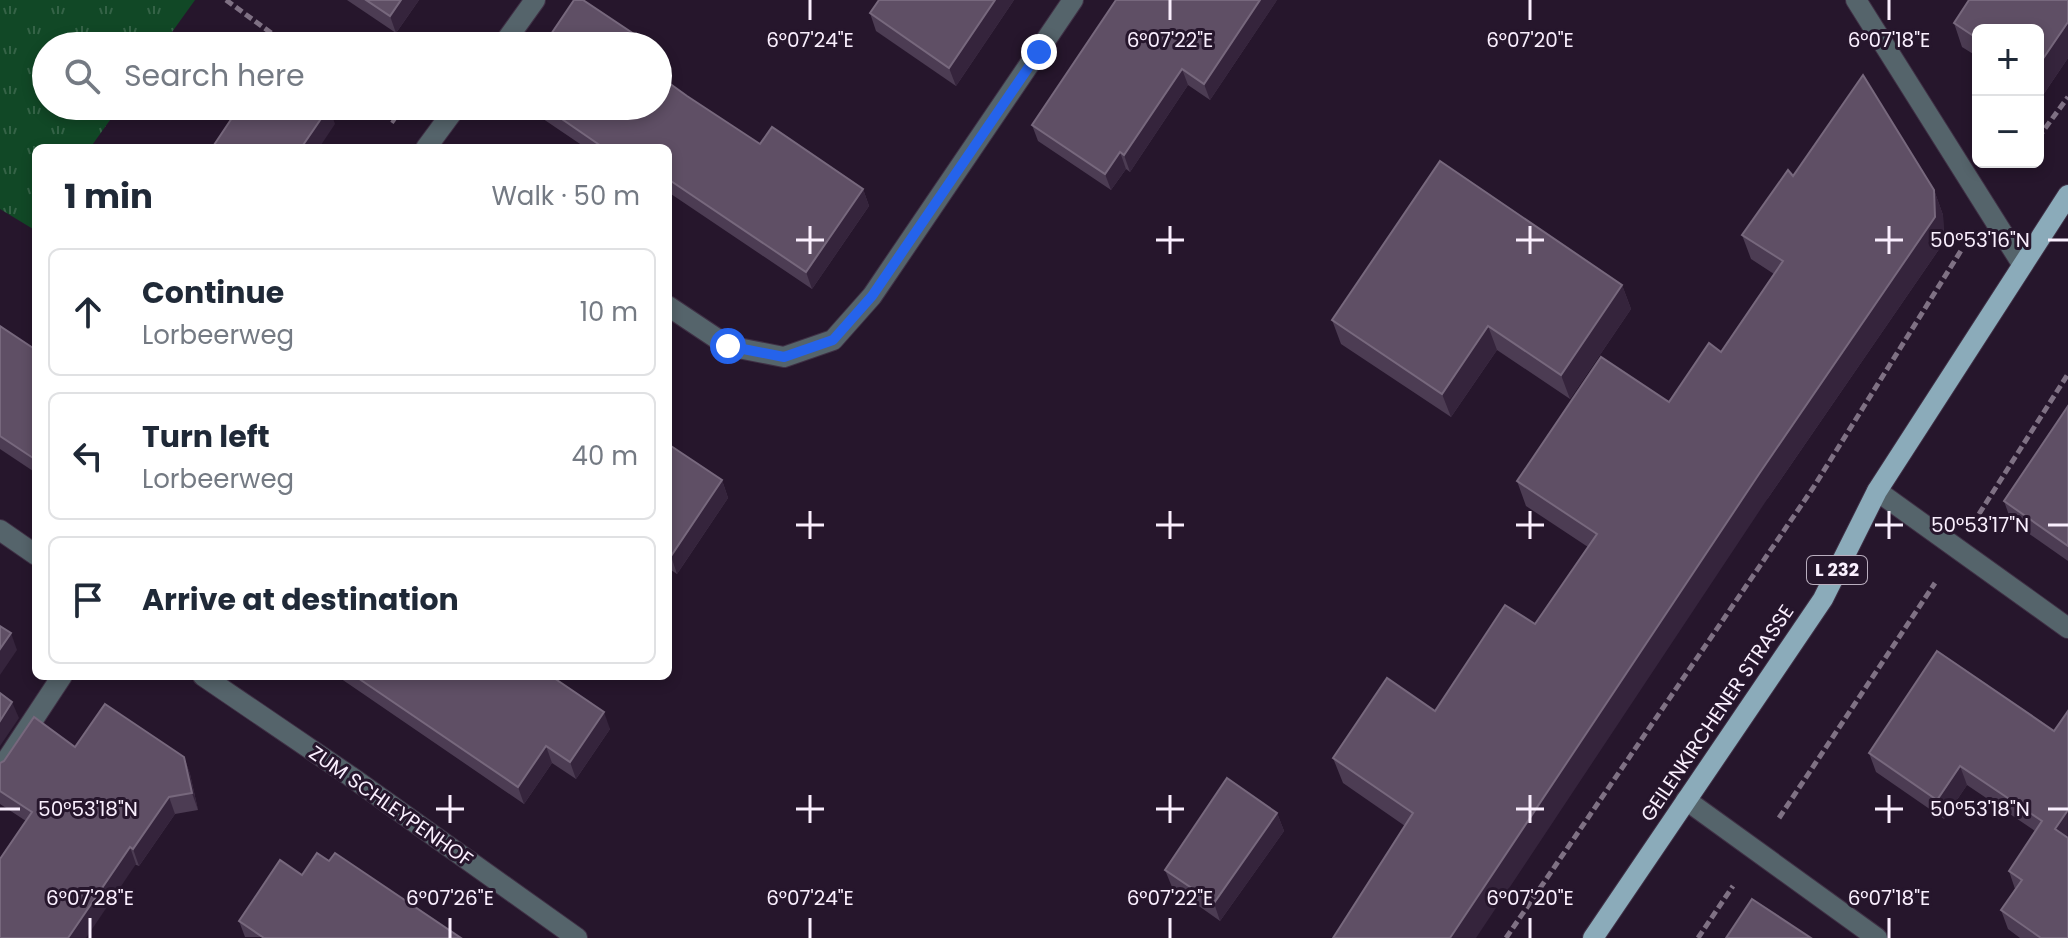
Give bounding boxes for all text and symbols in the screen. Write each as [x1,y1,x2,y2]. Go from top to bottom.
map controls [1972,24,2044,168]
button: + [1972,24,2044,96]
text: 6°07'24"E [766,26,854,54]
text: 6°07'22"E [1127,26,1213,54]
text: 6°07'20"E [1486,26,1574,54]
text: 6°07'18"E [1848,26,1930,54]
search box [32,32,672,120]
route end [1021,34,1057,70]
icon: search [60,54,104,98]
text: Search here [124,54,305,97]
button: − [1972,96,2044,168]
text: 1 min [64,172,153,220]
text: Walk · 50 m [491,178,640,214]
text: 50°53'16"N [1930,226,2030,254]
text: Continue [142,271,284,314]
icon: ahead [66,290,110,334]
text: 10 m [580,294,638,330]
text: Lorbeerweg [142,317,294,353]
route start [710,328,746,364]
text: Turn left [142,415,270,458]
icon: left [66,434,110,478]
text: 40 m [572,438,638,474]
text: Lorbeerweg [142,461,294,497]
text: 50°53'17"N [1931,511,2029,539]
road number: L 232 [1807,556,1867,584]
icon: arrive [66,578,110,622]
text: Arrive at destination [142,578,459,621]
street label: GEILENKIRCHENER STRASSE [1634,599,1800,827]
street label: ZUM SCHLEYPENHOF [303,739,479,873]
text: 50°53'18"N [38,795,138,823]
text: 50°53'18"N [1930,795,2030,823]
text: 6°07'28"E [46,884,134,912]
text: 6°07'26"E [406,884,494,912]
text: 6°07'24"E [766,884,854,912]
text: 6°07'22"E [1127,884,1213,912]
text: 6°07'20"E [1486,884,1574,912]
text: 6°07'18"E [1848,884,1930,912]

